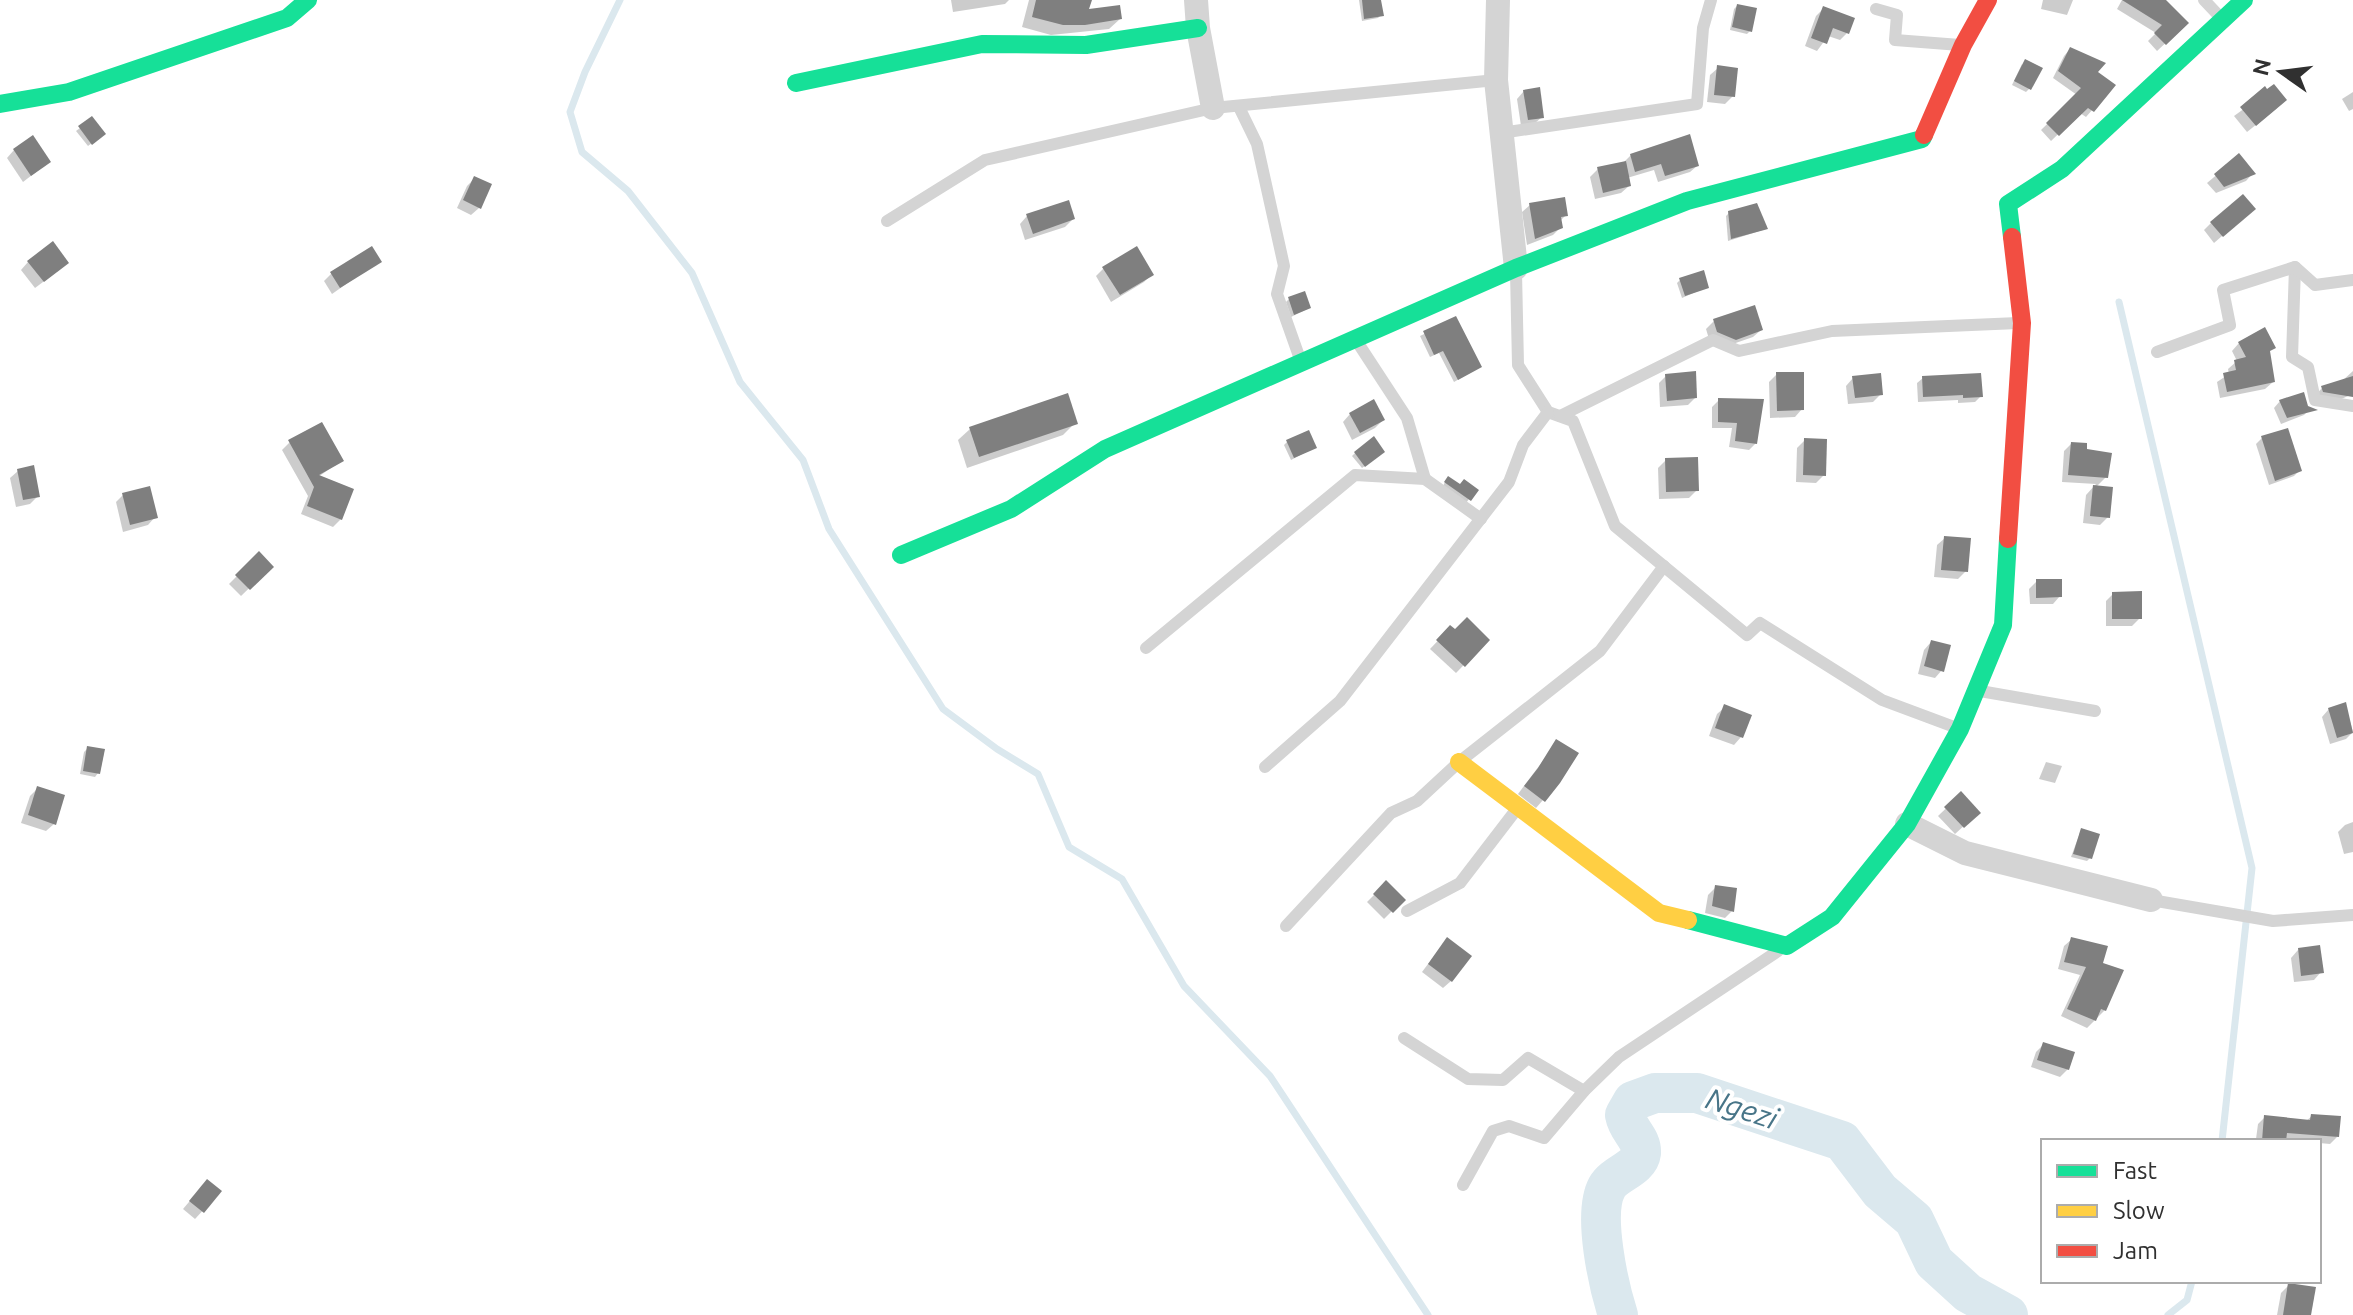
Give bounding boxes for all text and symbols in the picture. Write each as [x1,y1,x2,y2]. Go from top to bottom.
north arrow [2241,32,2321,112]
text: N [2247,56,2275,78]
water label: Ngezi [1702,1081,1783,1136]
legend [2041,1139,2321,1283]
text: Fast [2113,1157,2157,1184]
text: Slow [2113,1197,2165,1224]
text: Jam [2113,1237,2158,1264]

